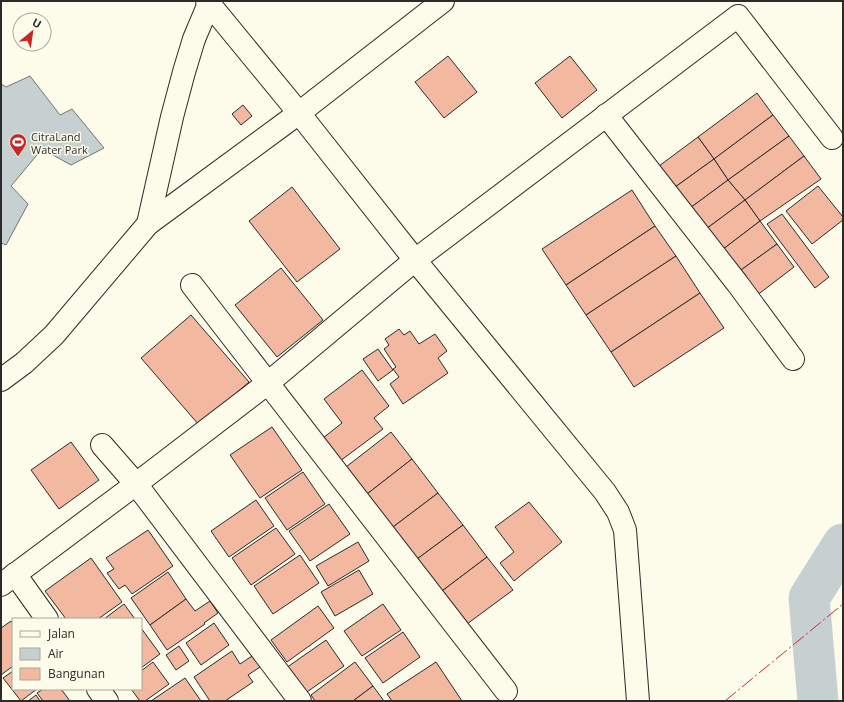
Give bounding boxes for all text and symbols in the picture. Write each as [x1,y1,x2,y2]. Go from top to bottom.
north arrow [12,12,52,52]
text: U [30,14,44,31]
place label: CitraLand Water Park [31,129,88,157]
sports icon: CitraLand Water Park [8,132,28,157]
legend [12,618,142,690]
text: Jalan [47,625,75,642]
text: Air [48,645,64,662]
text: Bangunan [48,665,105,682]

